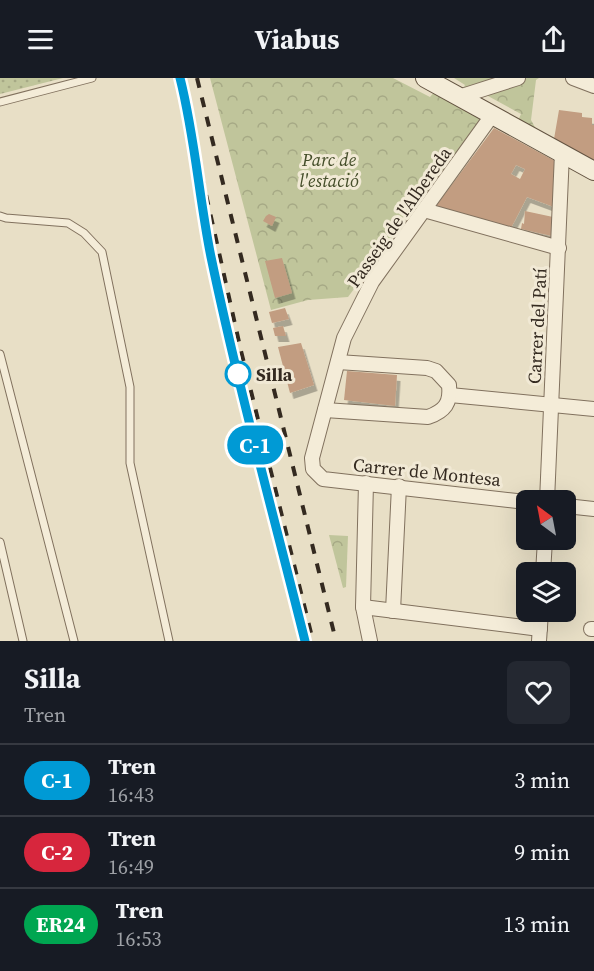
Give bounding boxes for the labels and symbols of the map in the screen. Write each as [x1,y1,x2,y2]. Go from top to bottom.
street label: Passeig de l'Albereda [341,141,457,292]
park label: Parc de l'estació [299,147,359,193]
street label: Carrer del Patí [521,267,553,385]
marker: Silla [225,361,251,387]
place label: Silla [256,362,293,387]
line badge: C-1 [220,426,290,464]
street label: Carrer de Montesa [352,452,503,492]
north arrow [516,490,576,550]

